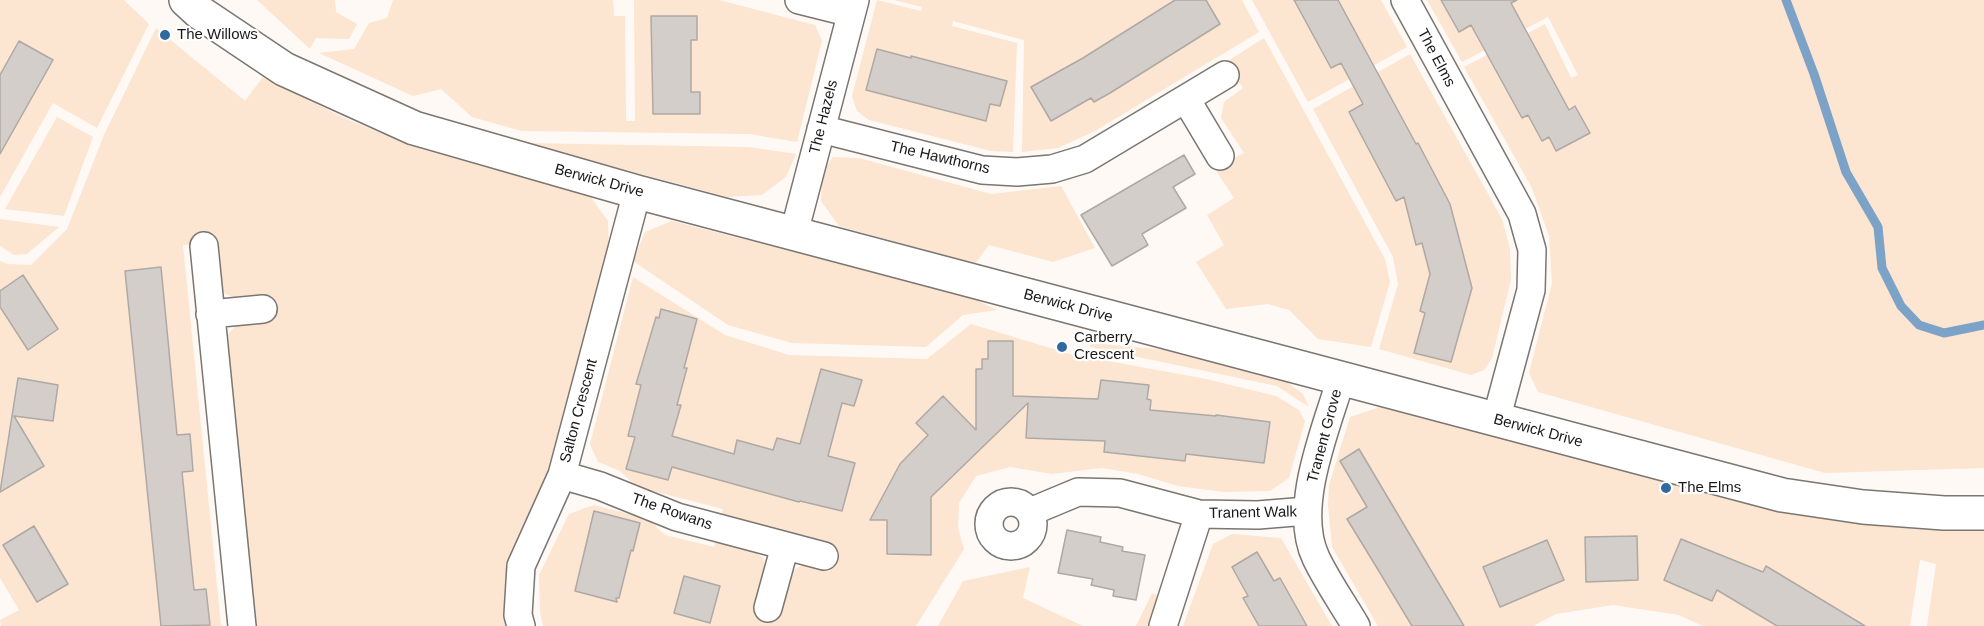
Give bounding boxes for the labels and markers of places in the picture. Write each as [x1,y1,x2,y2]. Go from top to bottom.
place label: The Willows [177,26,258,44]
marker: The Willows [158,28,172,42]
place label: Carberry Crescent [1074,329,1134,364]
marker: Carberry Crescent [1055,340,1069,354]
place label: The Elms [1678,479,1741,497]
marker: The Elms [1659,481,1673,495]

